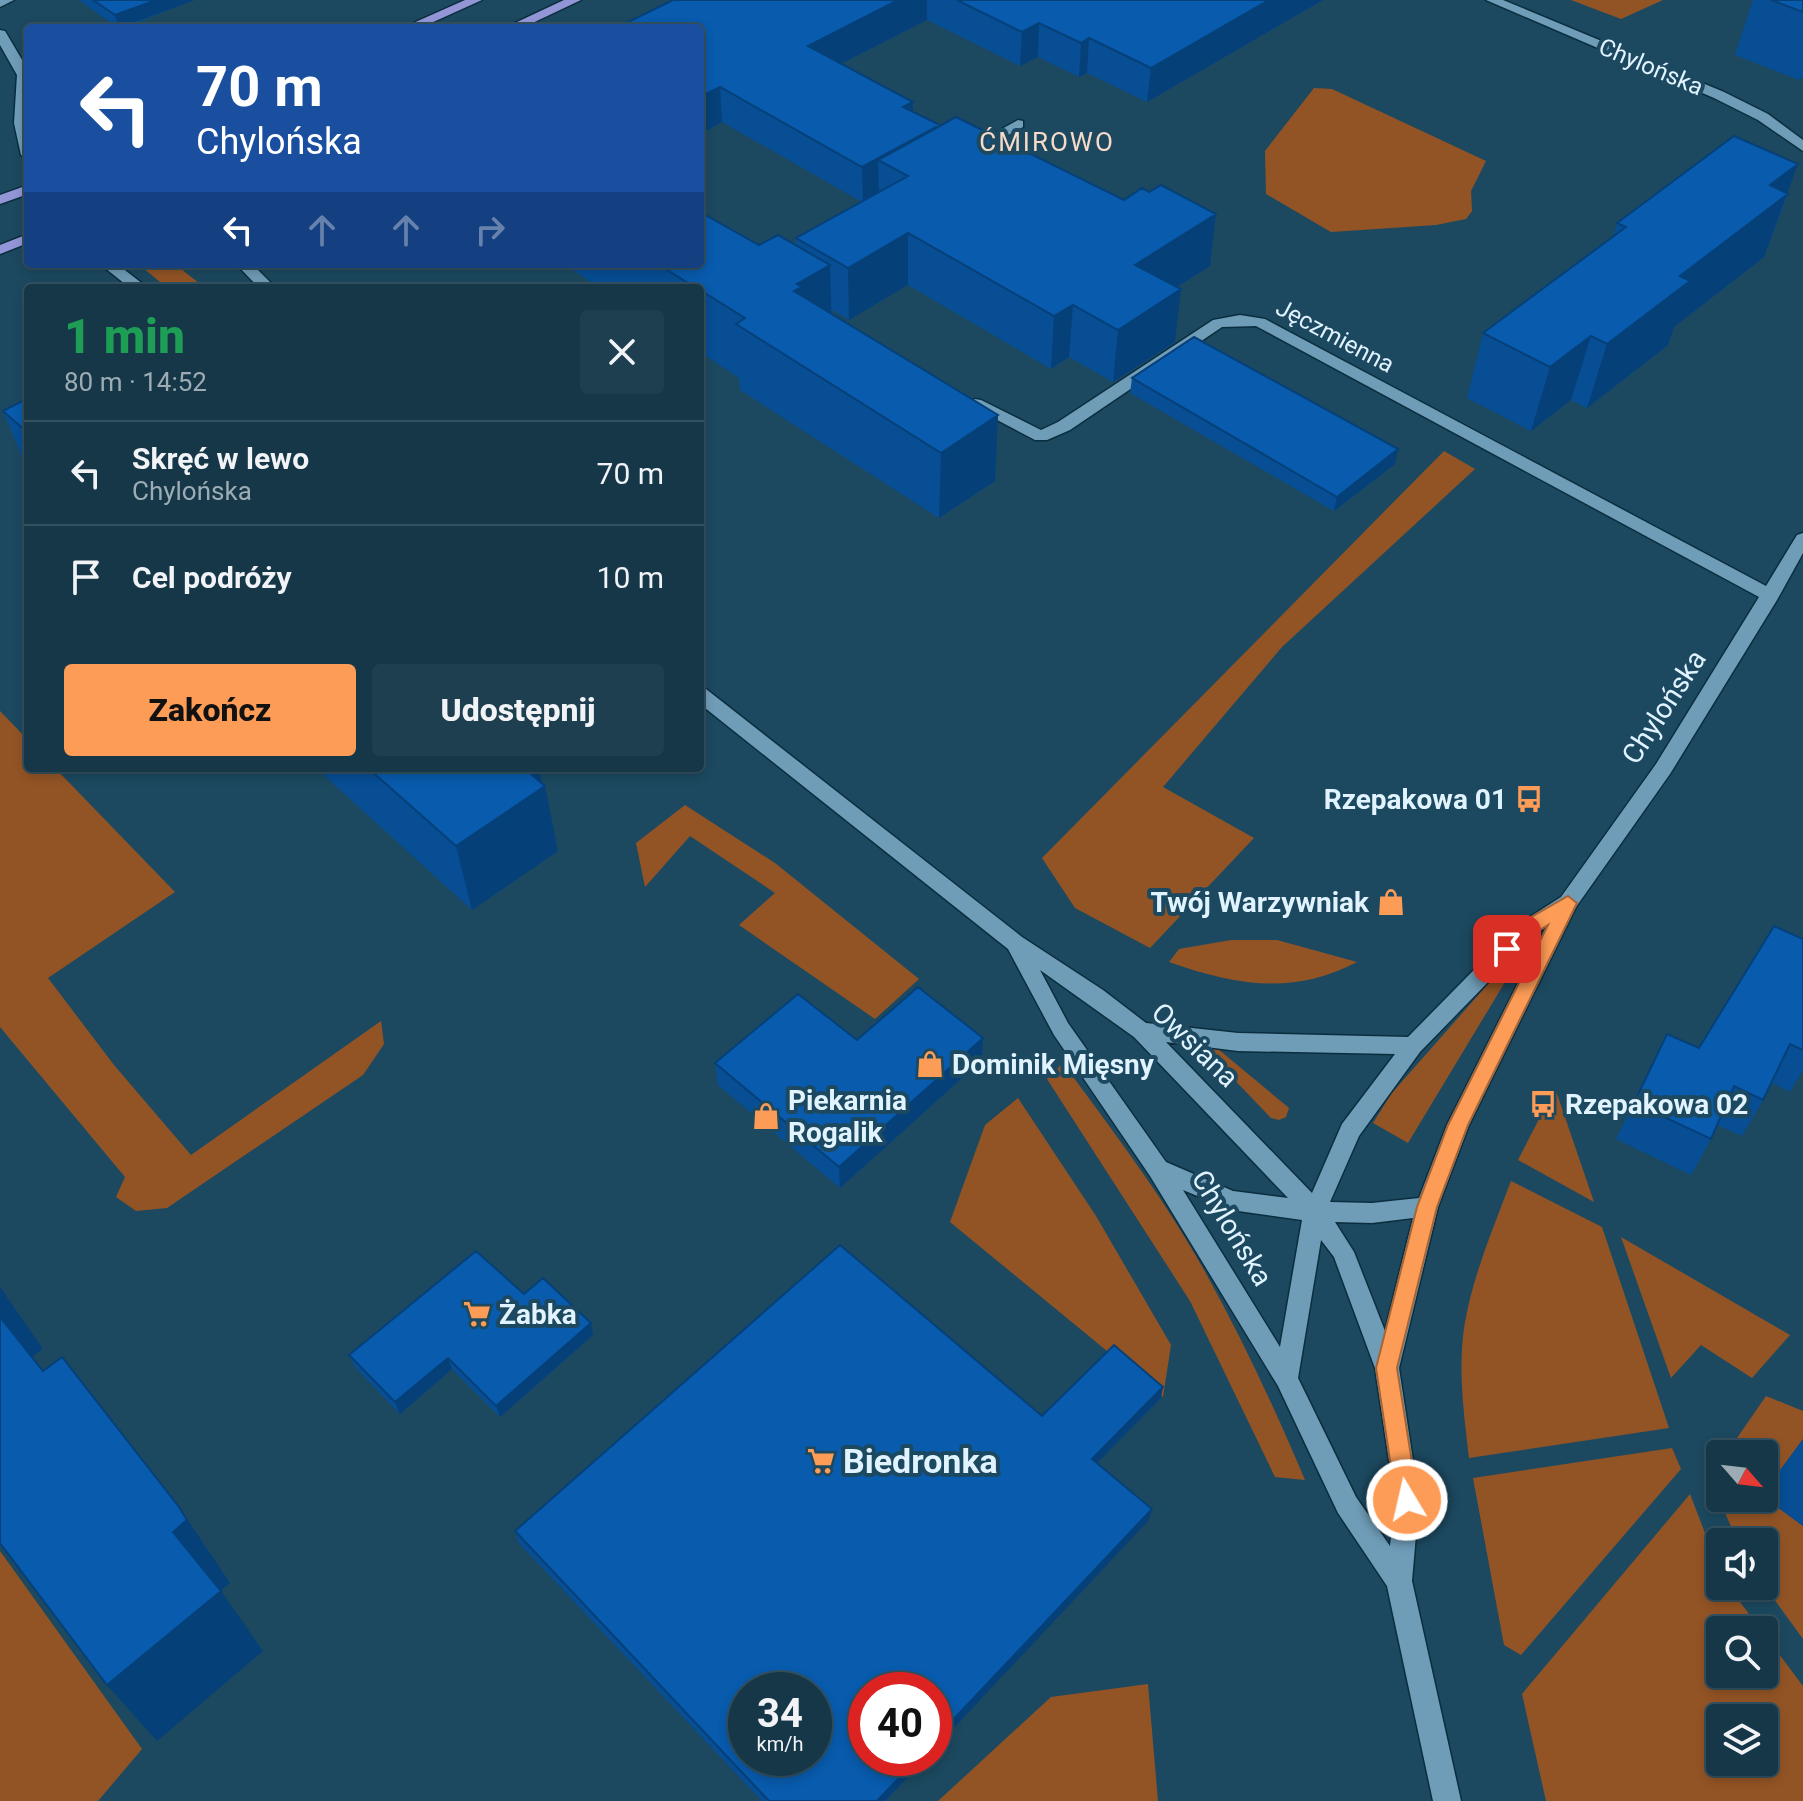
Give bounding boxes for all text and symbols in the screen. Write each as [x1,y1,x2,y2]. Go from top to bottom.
street label: Chylońska [1595,33,1707,101]
text: 70 m [196,54,323,120]
icon: left [64,56,168,160]
text: Chylońska [196,121,362,163]
district label: ĆMIROWO [979,127,1115,157]
icon: left [216,208,260,252]
icon: ahead [300,208,344,252]
icon: ahead [384,208,428,252]
icon: right [468,208,512,252]
street label: Jęczmienna [1271,293,1399,379]
text: 1 min [64,308,185,365]
button: close [580,310,664,394]
text: 80 m · 14:52 [64,367,207,397]
text: Skręć w lewo [132,441,309,476]
icon: left [64,451,108,495]
text: 70 m [597,456,664,491]
text: Chylońska [132,476,252,506]
icon: arrive [64,555,108,599]
text: Cel podróży [132,560,292,595]
text: 10 m [597,560,664,595]
street label: Chylońska [1615,644,1713,770]
button: Zakończ [64,664,356,756]
button: Udostępnij [372,664,664,756]
place label: Rzepakowa 01 [1324,783,1507,816]
bus stop icon: Rzepakowa 01 [1514,784,1544,814]
place label: Twój Warzywniak [1150,886,1370,919]
shop icon: Twój Warzywniak [1376,887,1406,917]
pin [1473,915,1541,983]
icon: arrive [1485,927,1529,971]
street label: Owsiana [1145,996,1245,1094]
place label: Dominik Mięsny [952,1048,1155,1081]
shop icon: Dominik Mięsny [915,1049,945,1079]
place label: Piekarnia Rogalik [788,1084,907,1149]
place label: Rzepakowa 02 [1565,1088,1748,1121]
bus stop icon: Rzepakowa 02 [1528,1089,1558,1119]
shop icon: Piekarnia Rogalik [751,1101,781,1131]
street label: Chylońska [1185,1164,1279,1292]
place label: Żabka [499,1298,577,1331]
supermarket icon: Żabka [462,1299,492,1329]
north arrow [1706,1440,1778,1512]
map controls [1706,1440,1778,1776]
place label: Biedronka [843,1441,998,1481]
supermarket icon: Biedronka [806,1446,836,1476]
position arrow [1365,1458,1449,1542]
button: sound [1706,1528,1778,1600]
button: search [1706,1616,1778,1688]
speed limit sign: 40 [848,1672,952,1776]
text: 34 [757,1690,803,1737]
button: layers [1706,1704,1778,1776]
text: km/h [757,1732,803,1756]

